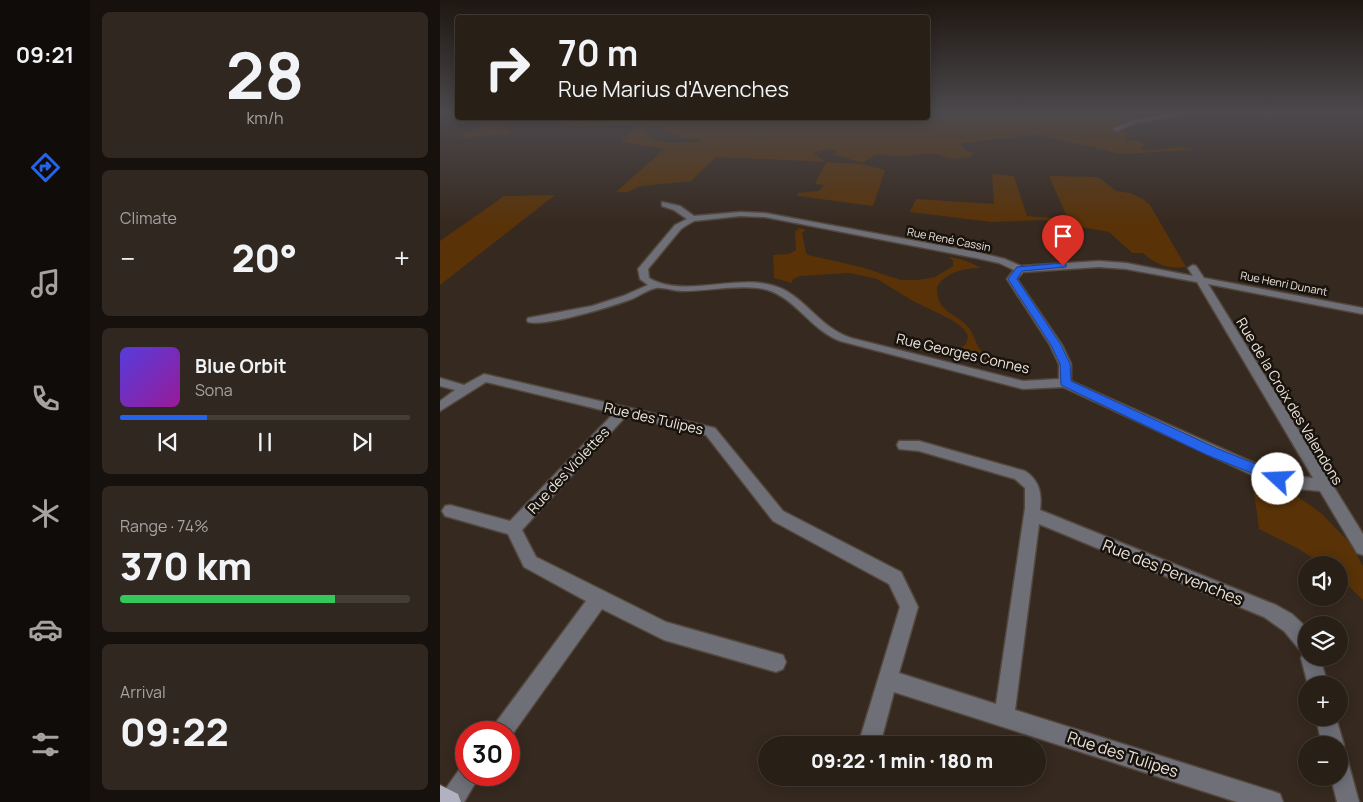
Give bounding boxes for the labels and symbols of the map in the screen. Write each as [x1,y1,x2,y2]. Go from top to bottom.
pin [1042,215,1084,266]
street label: Rue René Cassin [906,224,992,254]
street label: Rue Henri Dunant [1239,267,1329,299]
street label: Rue de la Croix des Valendons [1232,314,1348,488]
street label: Rue Georges Connes [894,328,1032,378]
street label: Rue des Tulipes [603,397,705,439]
street label: Rue des Violettes [523,423,613,517]
position arrow [1251,452,1303,504]
street label: Rue des Pervenches [1099,534,1247,610]
speed limit sign: 30 [455,721,520,786]
street label: Rue des Tulipes [1065,726,1181,782]

